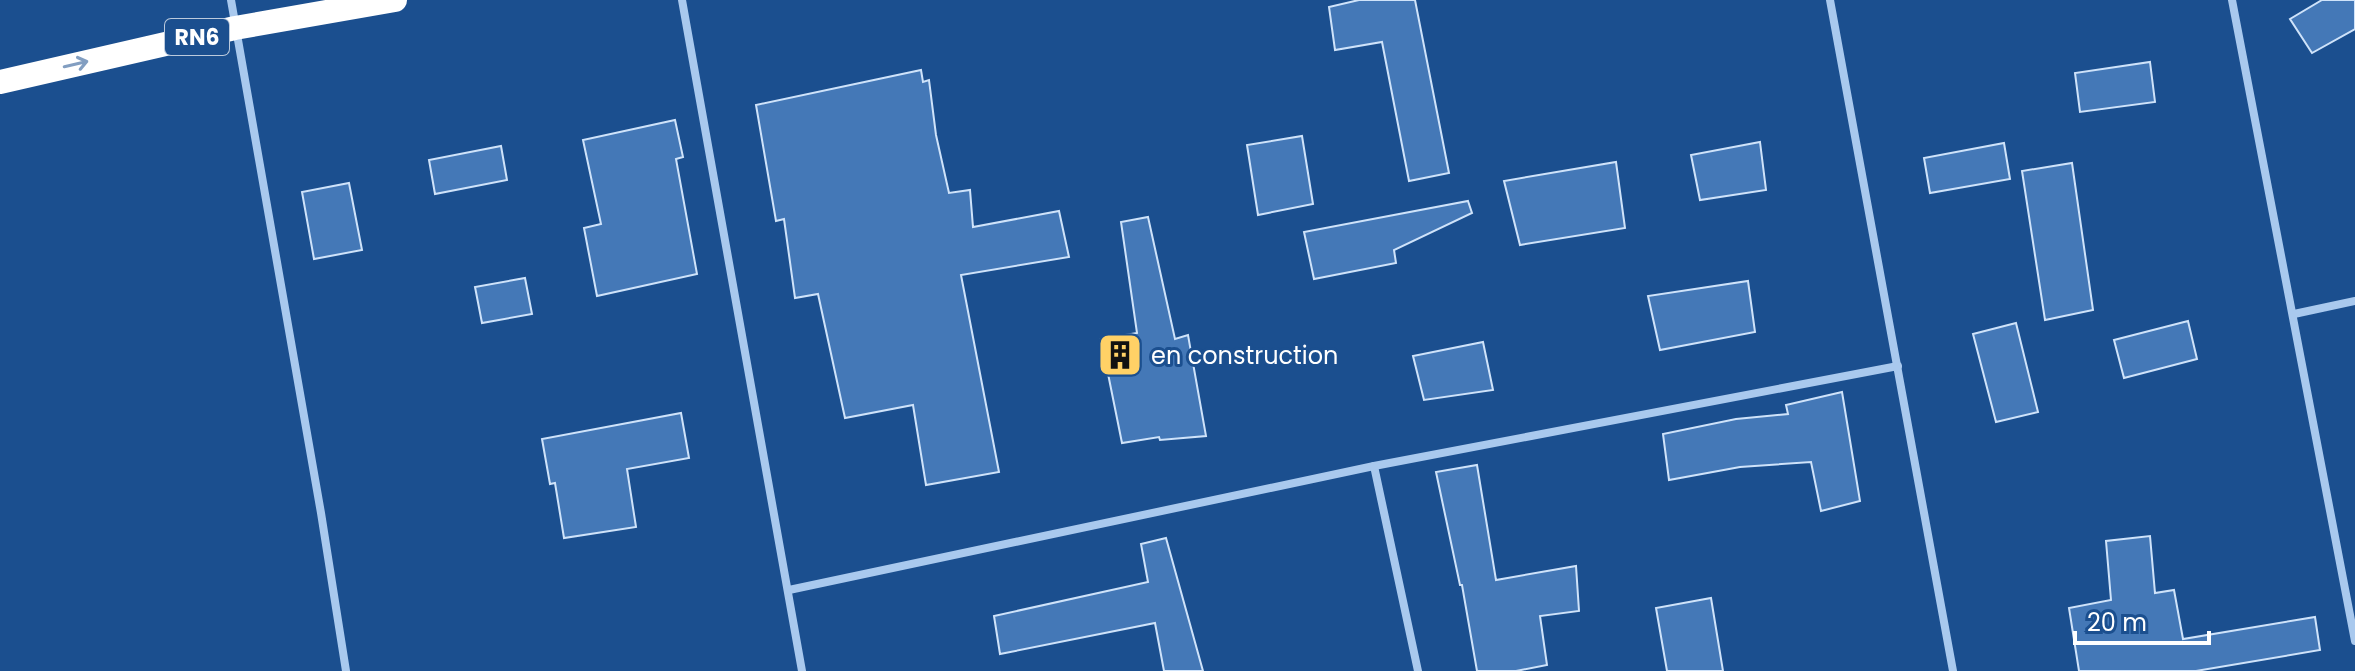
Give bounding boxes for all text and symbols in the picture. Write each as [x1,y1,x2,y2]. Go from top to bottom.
road number: RN6 [165,19,229,55]
one-way arrow [63,56,88,71]
building icon: en construction [1096,331,1144,379]
place label: en construction [1151,339,1338,372]
scale bar [2075,595,2209,645]
text: 20 m [2087,606,2147,639]

